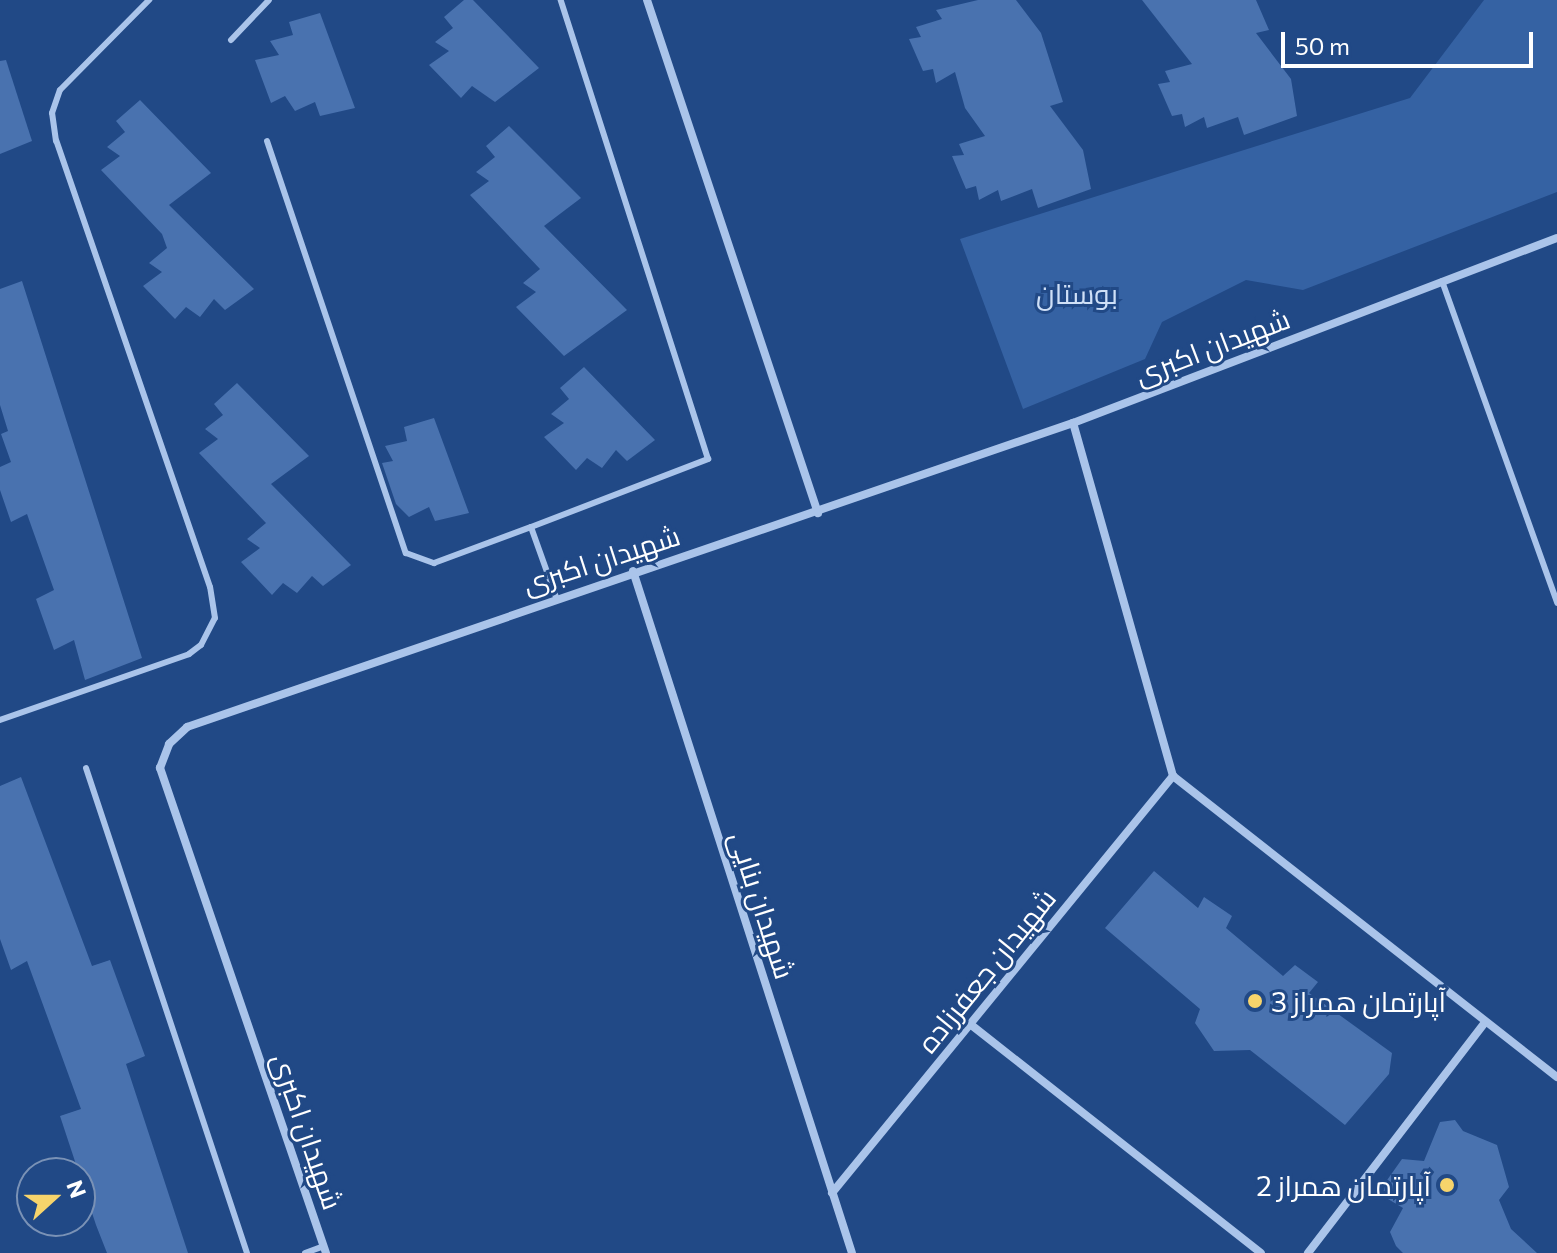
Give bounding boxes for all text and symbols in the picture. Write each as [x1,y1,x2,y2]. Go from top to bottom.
scale bar [1285,16,1537,66]
text: 50 m [1295,31,1350,60]
park label: بوستان [1036,276,1118,310]
street label: شهیدان اکبری [1130,301,1294,391]
street label: شهیدان اکبری [518,518,684,600]
street label: شهیدان بنایی [723,827,803,983]
street label: شهیدان جعفرزاده [910,881,1062,1059]
place label: آپارتمان همراز 3 [1271,984,1446,1018]
marker: آپارتمان همراز 3 [1246,992,1264,1010]
street label: شهیدان اکبری [266,1048,350,1214]
north arrow [16,1157,96,1237]
place label: آپارتمان همراز 2 [1256,1168,1431,1202]
text: N [61,1176,93,1201]
marker: آپارتمان همراز 2 [1438,1176,1456,1194]

